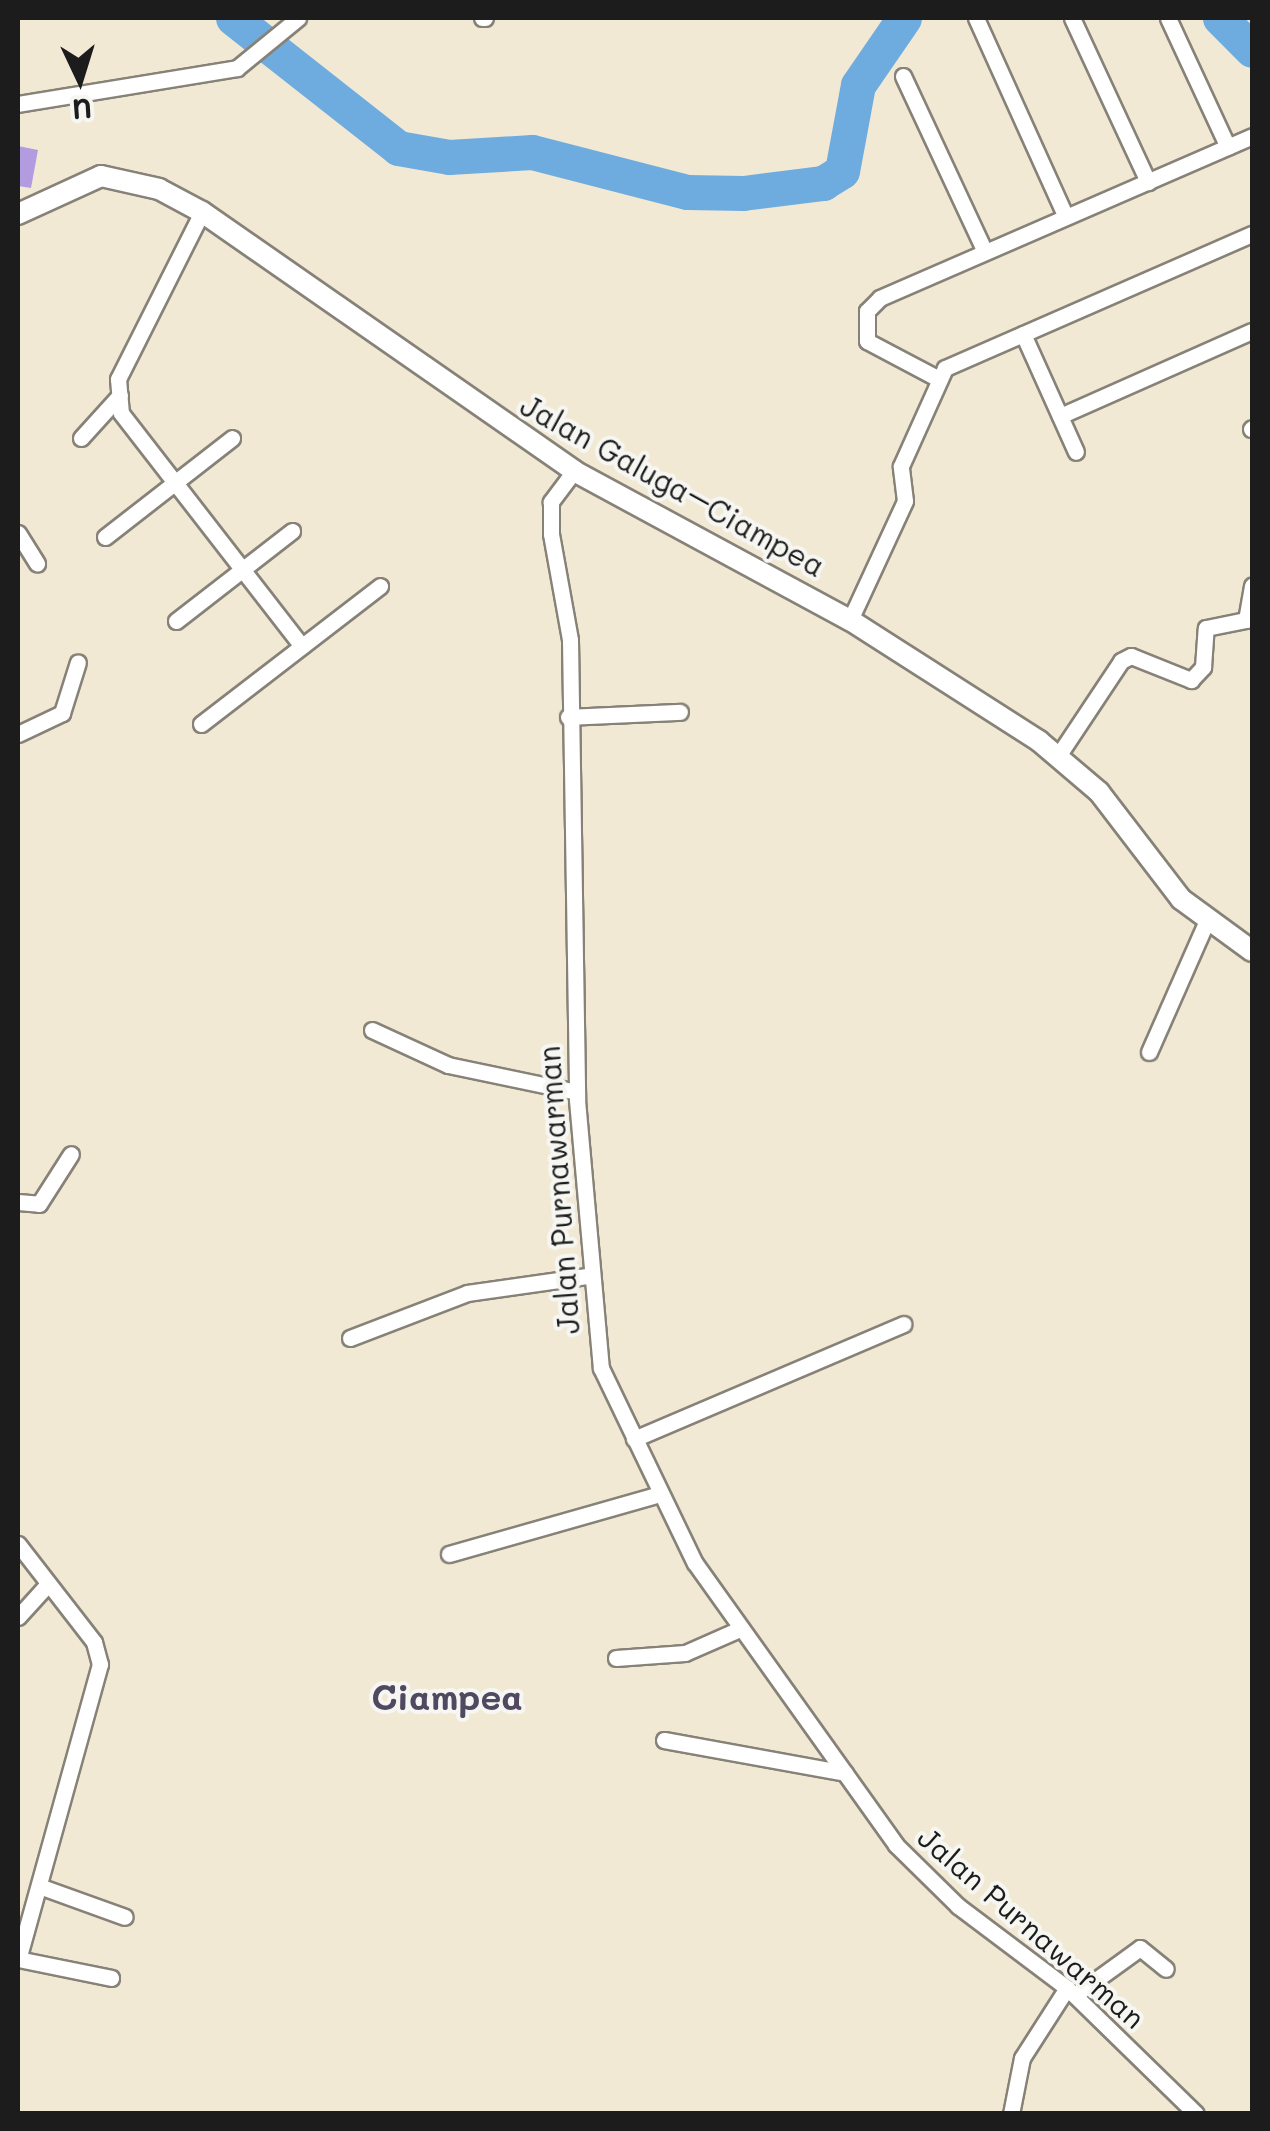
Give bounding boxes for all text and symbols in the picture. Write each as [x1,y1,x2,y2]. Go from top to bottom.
north arrow [30,30,130,130]
text: U [71,91,93,129]
street label: Jalan Galuga–Ciampea [515,386,831,584]
street label: Jalan Purnawarman [530,1045,586,1335]
district label: Ciampea [371,1675,523,1717]
street label: Jalan Purnawarman [911,1819,1153,2035]

